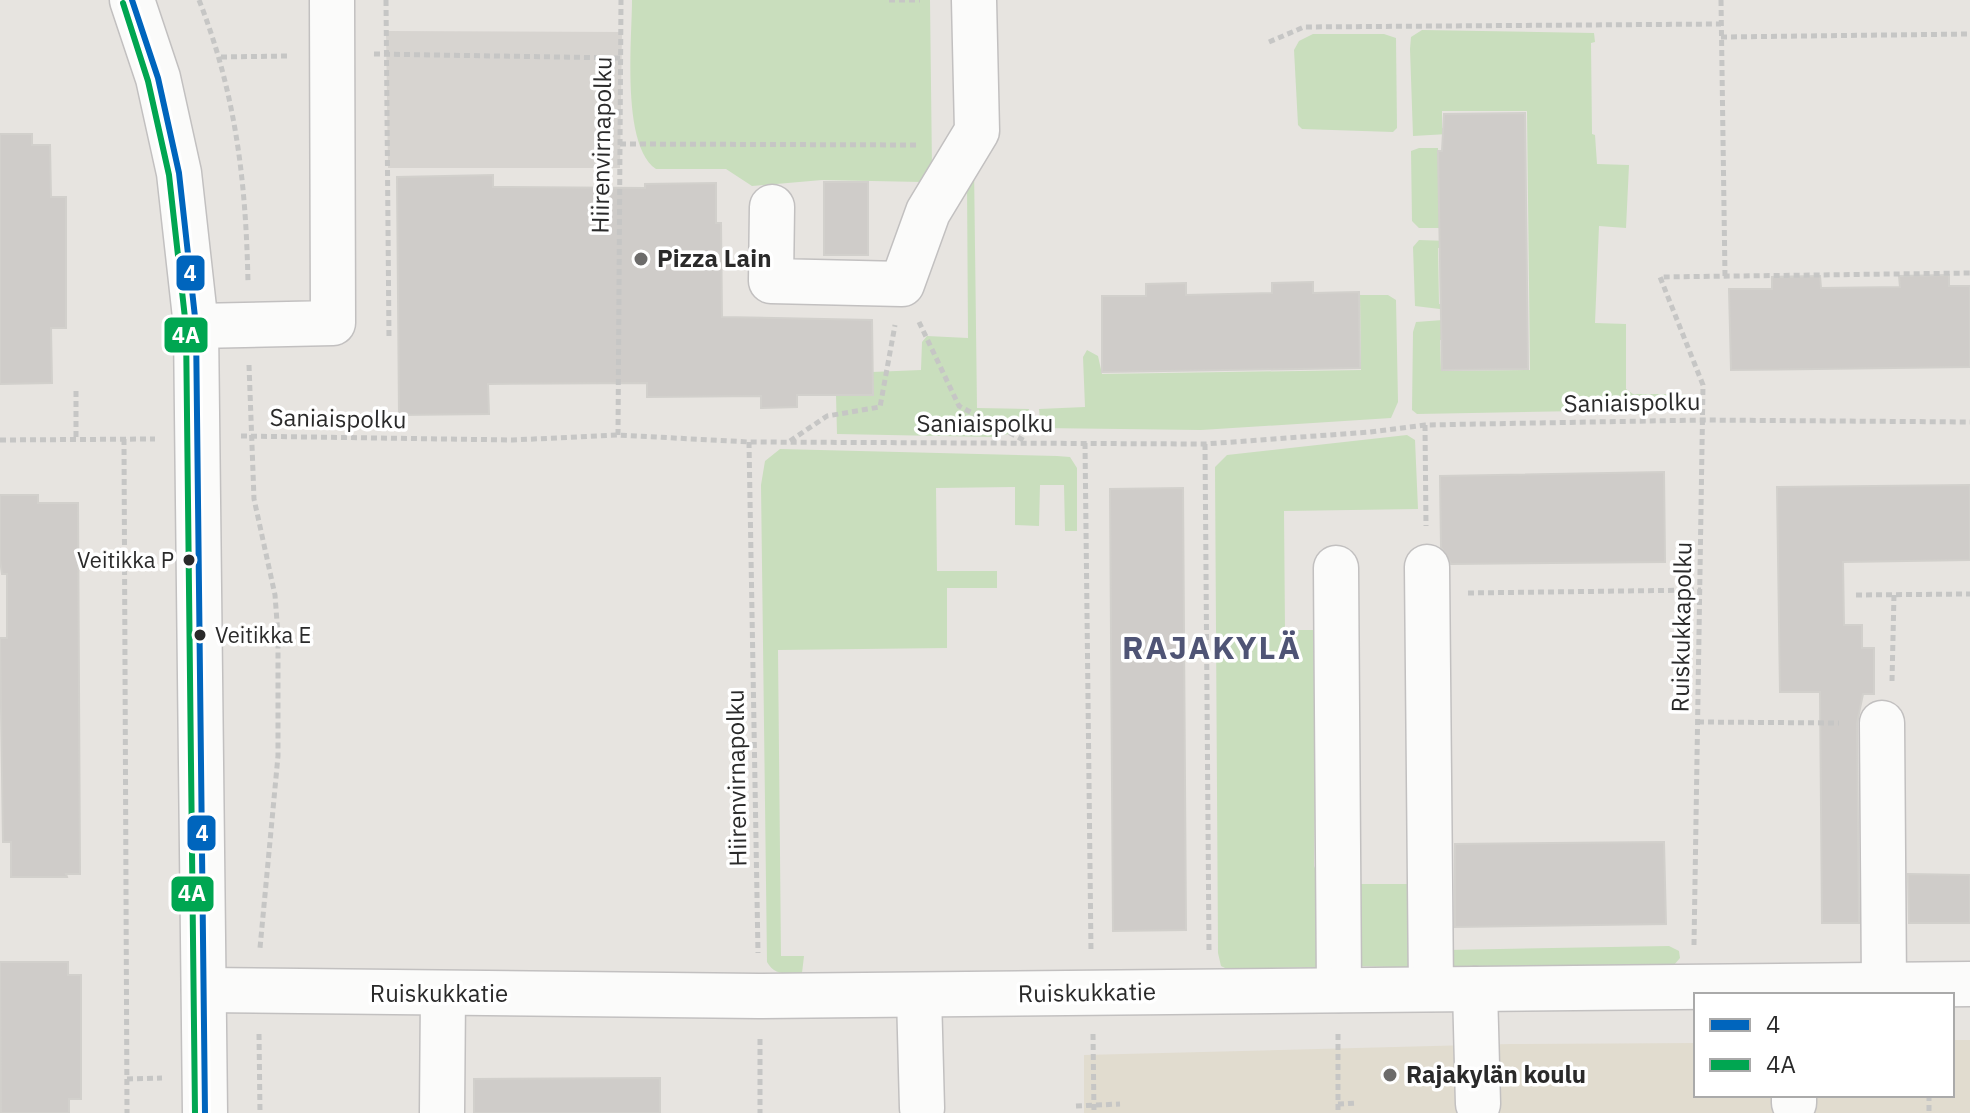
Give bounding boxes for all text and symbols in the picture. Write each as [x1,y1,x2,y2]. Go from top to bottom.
street label: Hiirenvirnapolku [583,56,619,234]
place label: Pizza Lain [657,242,771,274]
marker: Pizza Lain [632,250,650,268]
line badge: 4 [175,254,206,292]
text: 4 [183,258,197,287]
line badge: 4A [163,316,209,354]
text: 4A [172,320,200,349]
street label: Saniaispolku [1563,385,1701,419]
street label: Saniaispolku [269,401,407,435]
street label: Saniaispolku [917,407,1053,439]
street label: Ruiskukkapolku [1664,541,1698,713]
place label: Veitikka P [77,545,174,574]
marker: Veitikka P [181,552,197,568]
place label: Veitikka E [215,620,311,649]
district label: RAJAKYLÄ [1122,626,1302,668]
marker: Veitikka E [192,627,208,643]
street label: Hiirenvirnapolku [718,689,754,867]
line badge: 4 [186,814,217,852]
text: 4 [195,818,209,847]
line badge: 4A [170,875,215,913]
text: 4A [178,878,206,907]
street label: Ruiskukkatie [1018,975,1156,1009]
street label: Ruiskukkatie [370,977,508,1009]
legend [1694,993,1954,1097]
text: 4 [1766,1008,1780,1040]
text: 4A [1766,1048,1796,1080]
place label: Rajakylän koulu [1406,1058,1586,1090]
marker: Rajakylän koulu [1381,1066,1399,1084]

